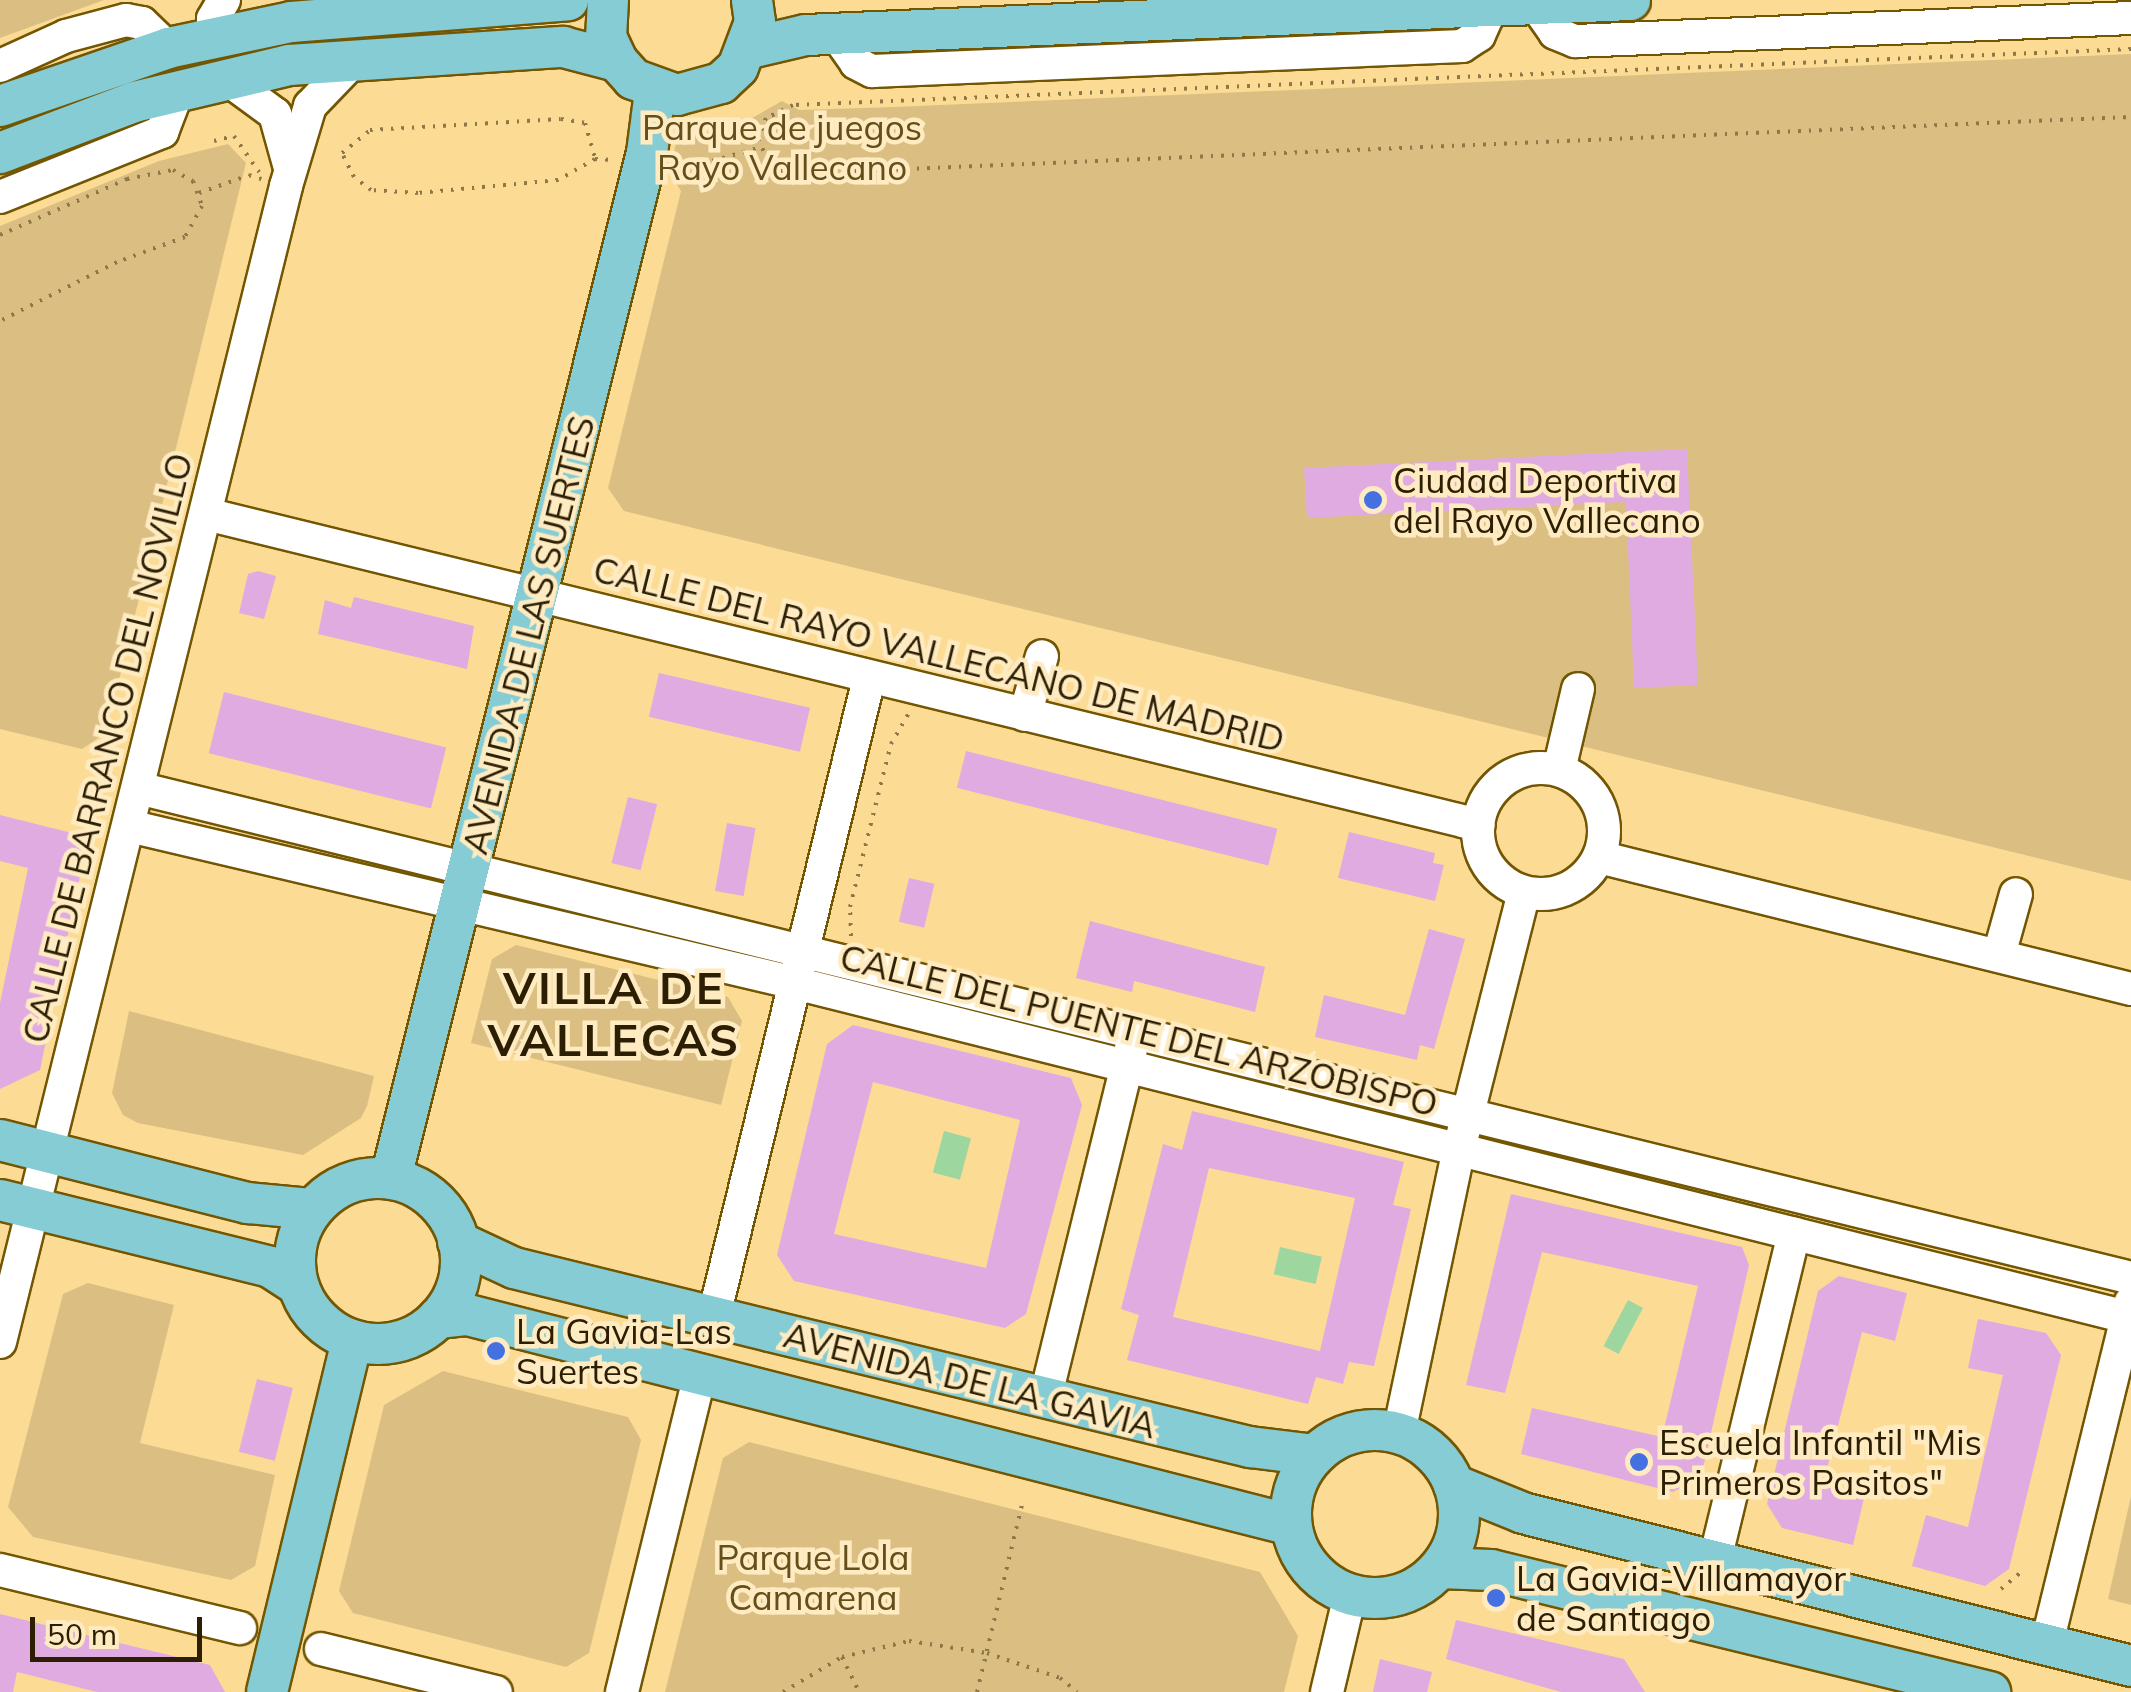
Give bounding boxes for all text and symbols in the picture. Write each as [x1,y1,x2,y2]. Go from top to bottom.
park label: Parque de juegos Rayo Vallecano [642,106,922,188]
street label: AVENIDA DE LAS SUERTES [453,412,603,858]
street label: CALLE DE BARRANCO DEL NOVILLO [13,449,201,1047]
place label: Ciudad Deportiva del Rayo Vallecano [1393,459,1701,541]
marker: Ciudad Deportiva del Rayo Vallecano [1362,489,1384,511]
street label: CALLE DEL RAYO VALLECANO DE MADRID [589,548,1289,760]
street label: CALLE DEL PUENTE DEL ARZOBISPO [836,935,1442,1125]
district label: VILLA DE VALLECAS [487,961,741,1067]
place label: La Gavia-Las Suertes [516,1310,732,1392]
street label: AVENIDA DE LA GAVIA [779,1313,1161,1447]
marker: La Gavia-Las Suertes [485,1340,507,1362]
place label: Escuela Infantil "Mis Primeros Pasitos" [1659,1421,1982,1503]
marker: Escuela Infantil "Mis Primeros Pasitos" [1628,1451,1650,1473]
park label: Parque Lola Camarena [716,1536,910,1618]
place label: La Gavia-Villamayor de Santiago [1516,1557,1846,1639]
marker: La Gavia-Villamayor de Santiago [1485,1587,1507,1609]
scale bar [35,1597,208,1659]
text: 50 m [47,1615,117,1653]

